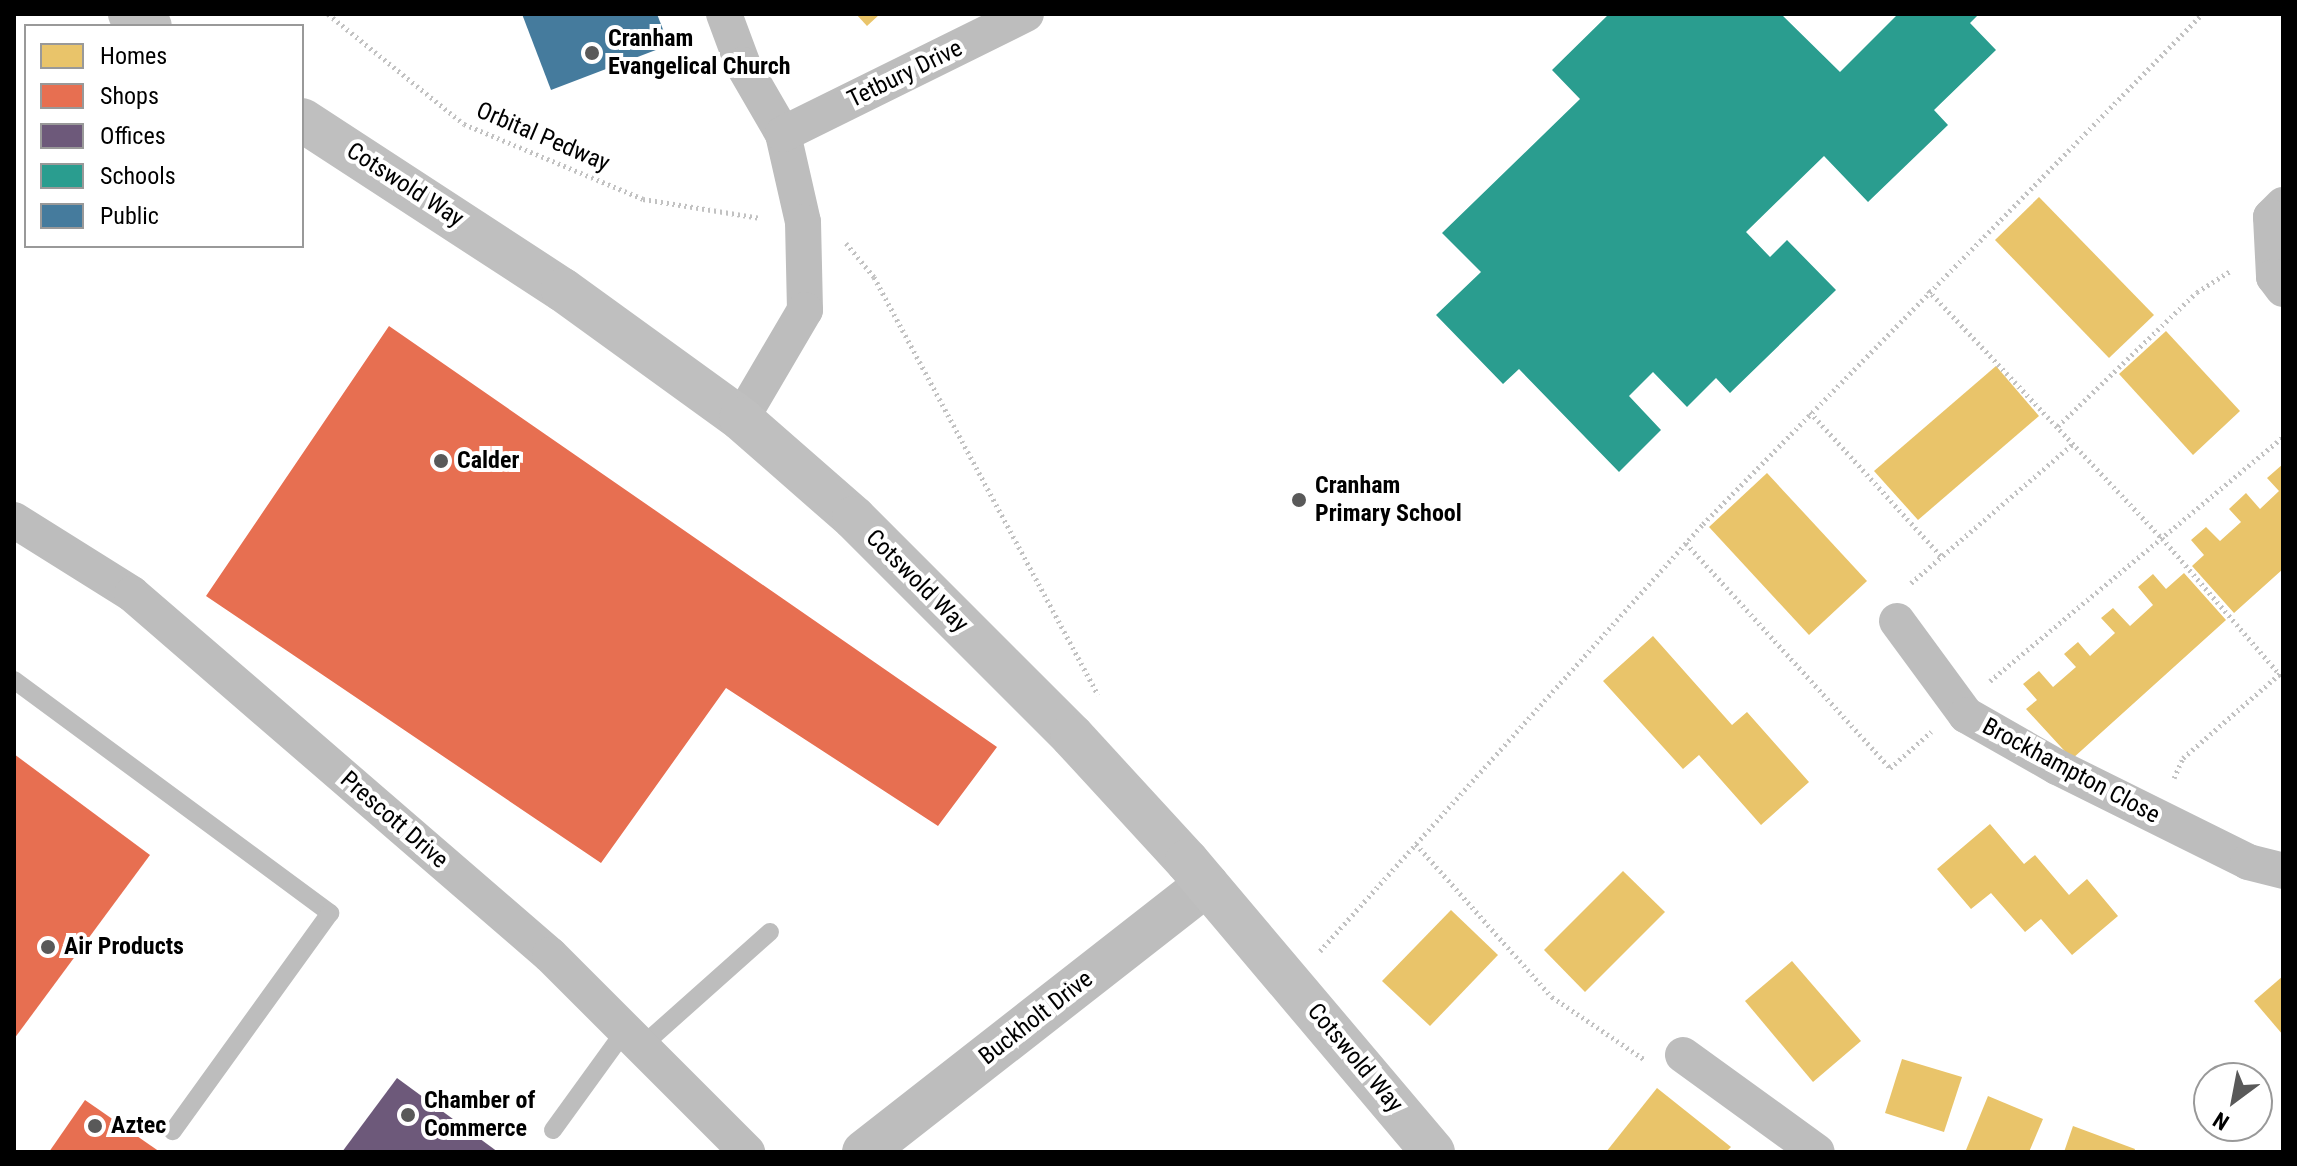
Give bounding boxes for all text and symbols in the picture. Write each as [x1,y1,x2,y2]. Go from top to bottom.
legend [24,24,304,248]
place label: Cranham Evangelical Church [608,25,791,81]
street label: Tetbury Drive [843,34,967,114]
text: Homes [100,42,167,70]
marker: Cranham Evangelical Church [583,44,601,62]
text: Shops [100,82,159,110]
street label: Orbital Pedway [472,96,614,178]
text: Offices [100,122,166,150]
street label: Cotswold Way [341,137,469,233]
text: Schools [100,162,176,190]
text: Public [100,202,159,230]
place label: Calder [457,447,519,475]
marker: Calder [432,452,450,470]
place label: Cranham Primary School [1315,472,1462,528]
marker: Cranham Primary School [1290,491,1308,509]
street label: Cotswold Way [860,524,974,638]
street label: Brockhampton Close [1977,712,2165,830]
street label: Prescott Drive [334,765,454,875]
place label: Air Products [64,933,184,961]
marker: Air Products [39,938,57,956]
street label: Buckholt Drive [973,965,1099,1071]
street label: Cotswold Way [1301,998,1409,1118]
north arrow [2193,1062,2273,1142]
place label: Chamber of Commerce [424,1087,535,1143]
marker: Chamber of Commerce [399,1106,417,1124]
text: N [2209,1107,2233,1135]
place label: Aztec [111,1112,166,1140]
marker: Aztec [86,1117,104,1135]

